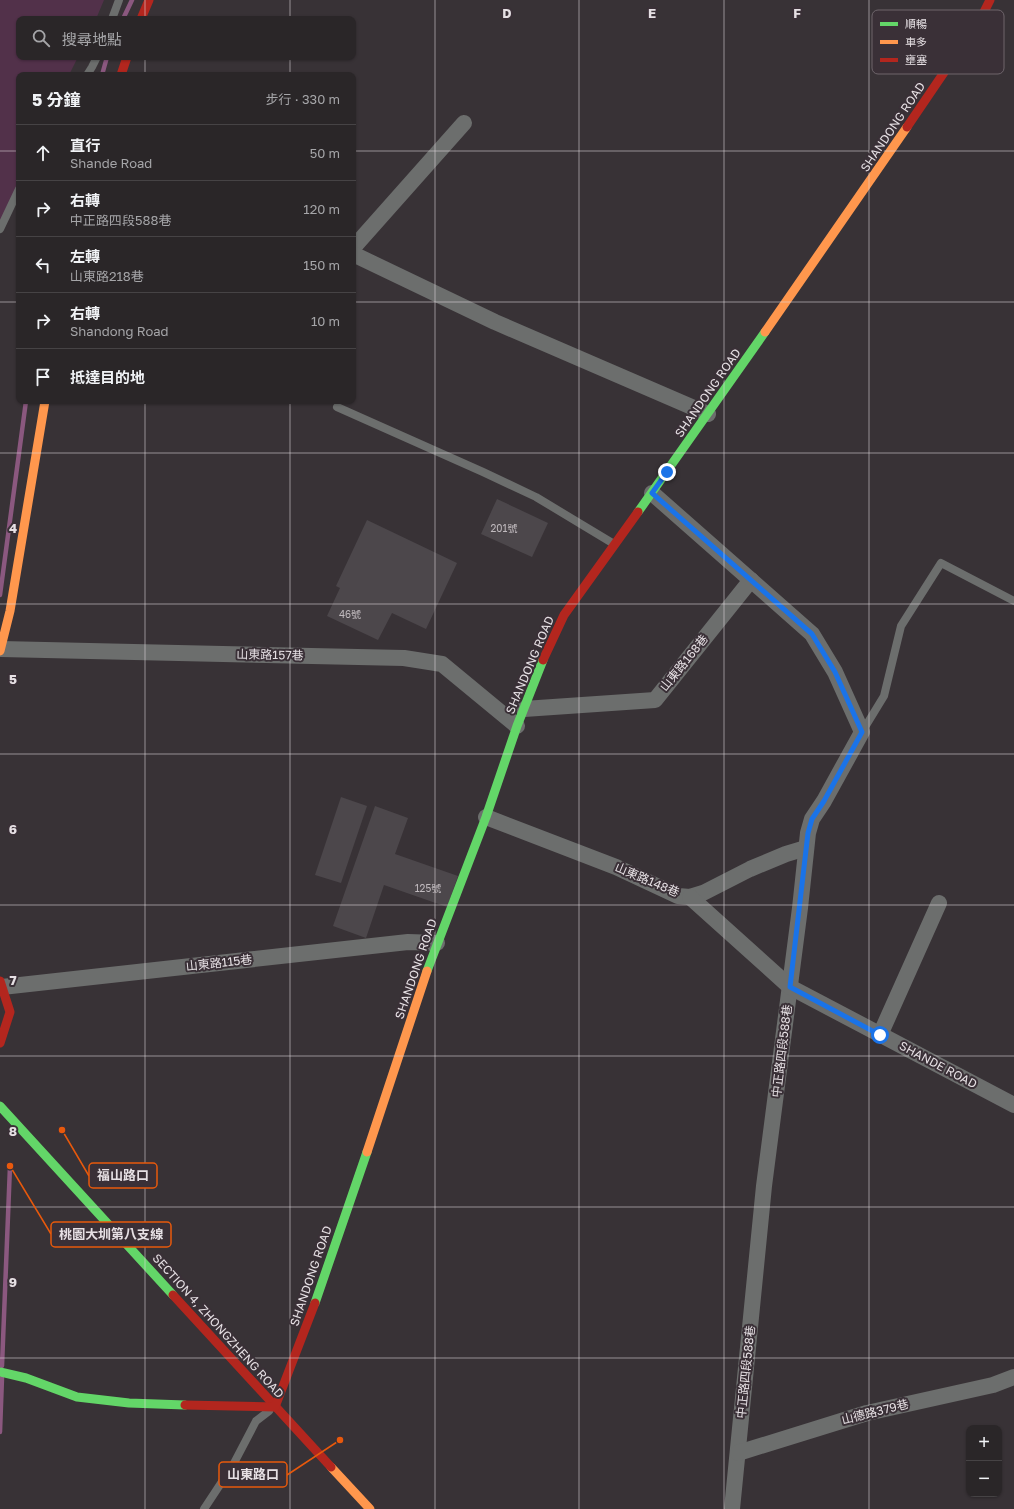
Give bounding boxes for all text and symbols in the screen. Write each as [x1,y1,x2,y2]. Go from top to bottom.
text: D [502,5,512,21]
text: E [648,5,656,21]
text: F [793,5,801,21]
legend [872,10,1004,74]
search box [16,16,356,60]
text: 順暢 [905,17,927,30]
icon: search [30,27,52,49]
text: 搜尋地點 [62,30,122,48]
text: 車多 [905,35,927,48]
text: 壅塞 [905,53,927,66]
street label: SHANDONG ROAD [857,79,928,174]
text: 5 分鐘 [32,89,81,110]
text: 步行 · 330 m [266,91,340,107]
text: 直行 [70,136,100,154]
icon: ahead [32,142,54,164]
text: 50 m [310,145,340,161]
text: Shande Road [70,155,152,171]
text: 右轉 [70,191,100,209]
icon: right [32,198,54,220]
text: 120 m [303,201,340,217]
text: 中正路四段588巷 [70,212,171,228]
text: 左轉 [70,247,100,265]
icon: left [32,254,54,276]
text: 150 m [303,257,340,273]
text: 山東路218巷 [70,268,144,284]
text: 右轉 [70,304,100,322]
icon: right [32,310,54,332]
text: 10 m [311,313,340,329]
text: Shandong Road [70,323,169,339]
street label: SHANDONG ROAD [671,345,744,440]
icon: arrive [32,366,54,388]
text: 抵達目的地 [70,368,145,386]
route end [658,463,676,481]
text: 4 [9,520,17,536]
house number: 201號 [491,522,517,534]
house number: 46號 [339,608,361,620]
street label: SHANDONG ROAD [502,614,557,716]
street label: 山東路168巷 [656,631,711,694]
street label: 山東路157巷 [236,646,304,663]
text: 5 [9,671,17,687]
text: 6 [9,821,17,837]
street label: 山東路148巷 [613,859,682,900]
house number: 125號 [415,882,441,894]
street label: SHANDONG ROAD [391,917,440,1021]
street label: 山東路115巷 [185,952,253,973]
text: 7 [9,972,17,988]
street label: 中正路四段588巷 [768,1004,795,1098]
route start [871,1026,889,1044]
street label: SHANDE ROAD [897,1038,980,1091]
text: 8 [9,1123,17,1139]
callout: 福山路口 [89,1163,157,1188]
text: 福山路口 [97,1167,149,1183]
callout: 桃園大圳第八支線 [51,1222,171,1247]
street label: SHANDONG ROAD [286,1224,335,1328]
text: 桃園大圳第八支線 [59,1226,164,1242]
street label: SECTION 4, ZHONGZHENG ROAD [150,1250,287,1401]
text: 9 [9,1274,17,1290]
street label: 中正路四段588巷 [733,1325,758,1419]
street label: 山德路379巷 [840,1396,910,1427]
map controls [966,1425,1002,1497]
button: + [966,1425,1002,1461]
button: − [966,1461,1002,1497]
callout: 山東路口 [219,1462,287,1487]
text: 山東路口 [227,1466,279,1482]

